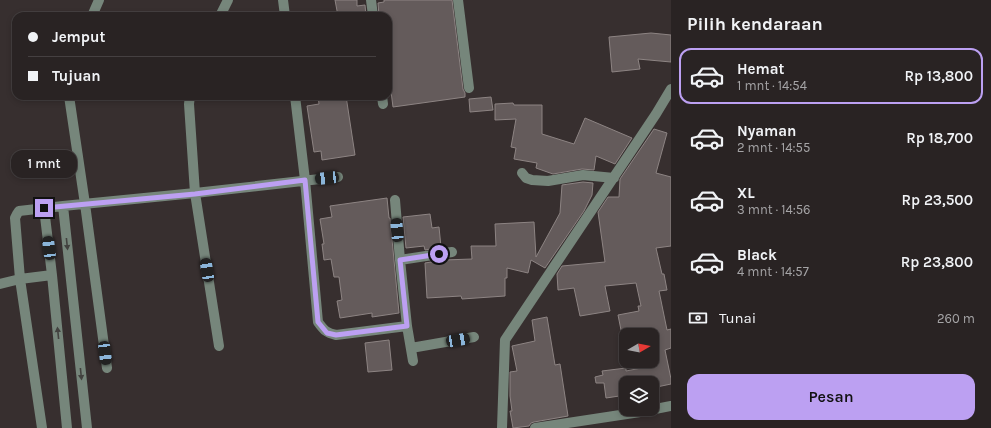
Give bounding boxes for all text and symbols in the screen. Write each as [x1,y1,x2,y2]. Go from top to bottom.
text: Pilih kendaraan [687,13,823,35]
text: Jemput [52,28,105,46]
icon: car [689,58,725,94]
text: Hemat [737,60,784,78]
text: Tujuan [52,67,101,85]
text: Rp 13,800 [904,67,973,85]
text: 1 mnt · 14:54 [737,78,807,93]
icon: car [689,120,725,156]
text: Nyaman [737,122,796,140]
text: Rp 18,700 [906,129,973,147]
text: 2 mnt · 14:55 [737,140,810,155]
callout: 1 mnt [11,150,77,178]
text: 1 mnt [27,156,61,171]
car [314,171,340,185]
icon: car [689,182,725,218]
text: XL [737,184,755,202]
text: Rp 23,500 [902,191,973,209]
route end [35,199,53,217]
text: 3 mnt · 14:56 [737,202,811,217]
car [390,218,404,242]
car [42,235,56,261]
one-way arrow [64,238,70,250]
icon: car [689,244,725,280]
route start [430,245,448,263]
text: Black [737,246,777,264]
text: Rp 23,800 [901,253,973,271]
car [199,257,215,283]
text: 4 mnt · 14:57 [737,264,809,279]
icon: cash [687,307,709,329]
text: Tunai [719,309,756,327]
text: 260 m [937,311,975,326]
one-way arrow [54,327,61,340]
north arrow [619,328,659,368]
map controls [619,328,659,416]
car [445,332,471,348]
car [98,340,112,366]
one-way arrow [78,368,84,380]
button: Pesan [687,374,975,420]
button: layers [619,376,659,416]

